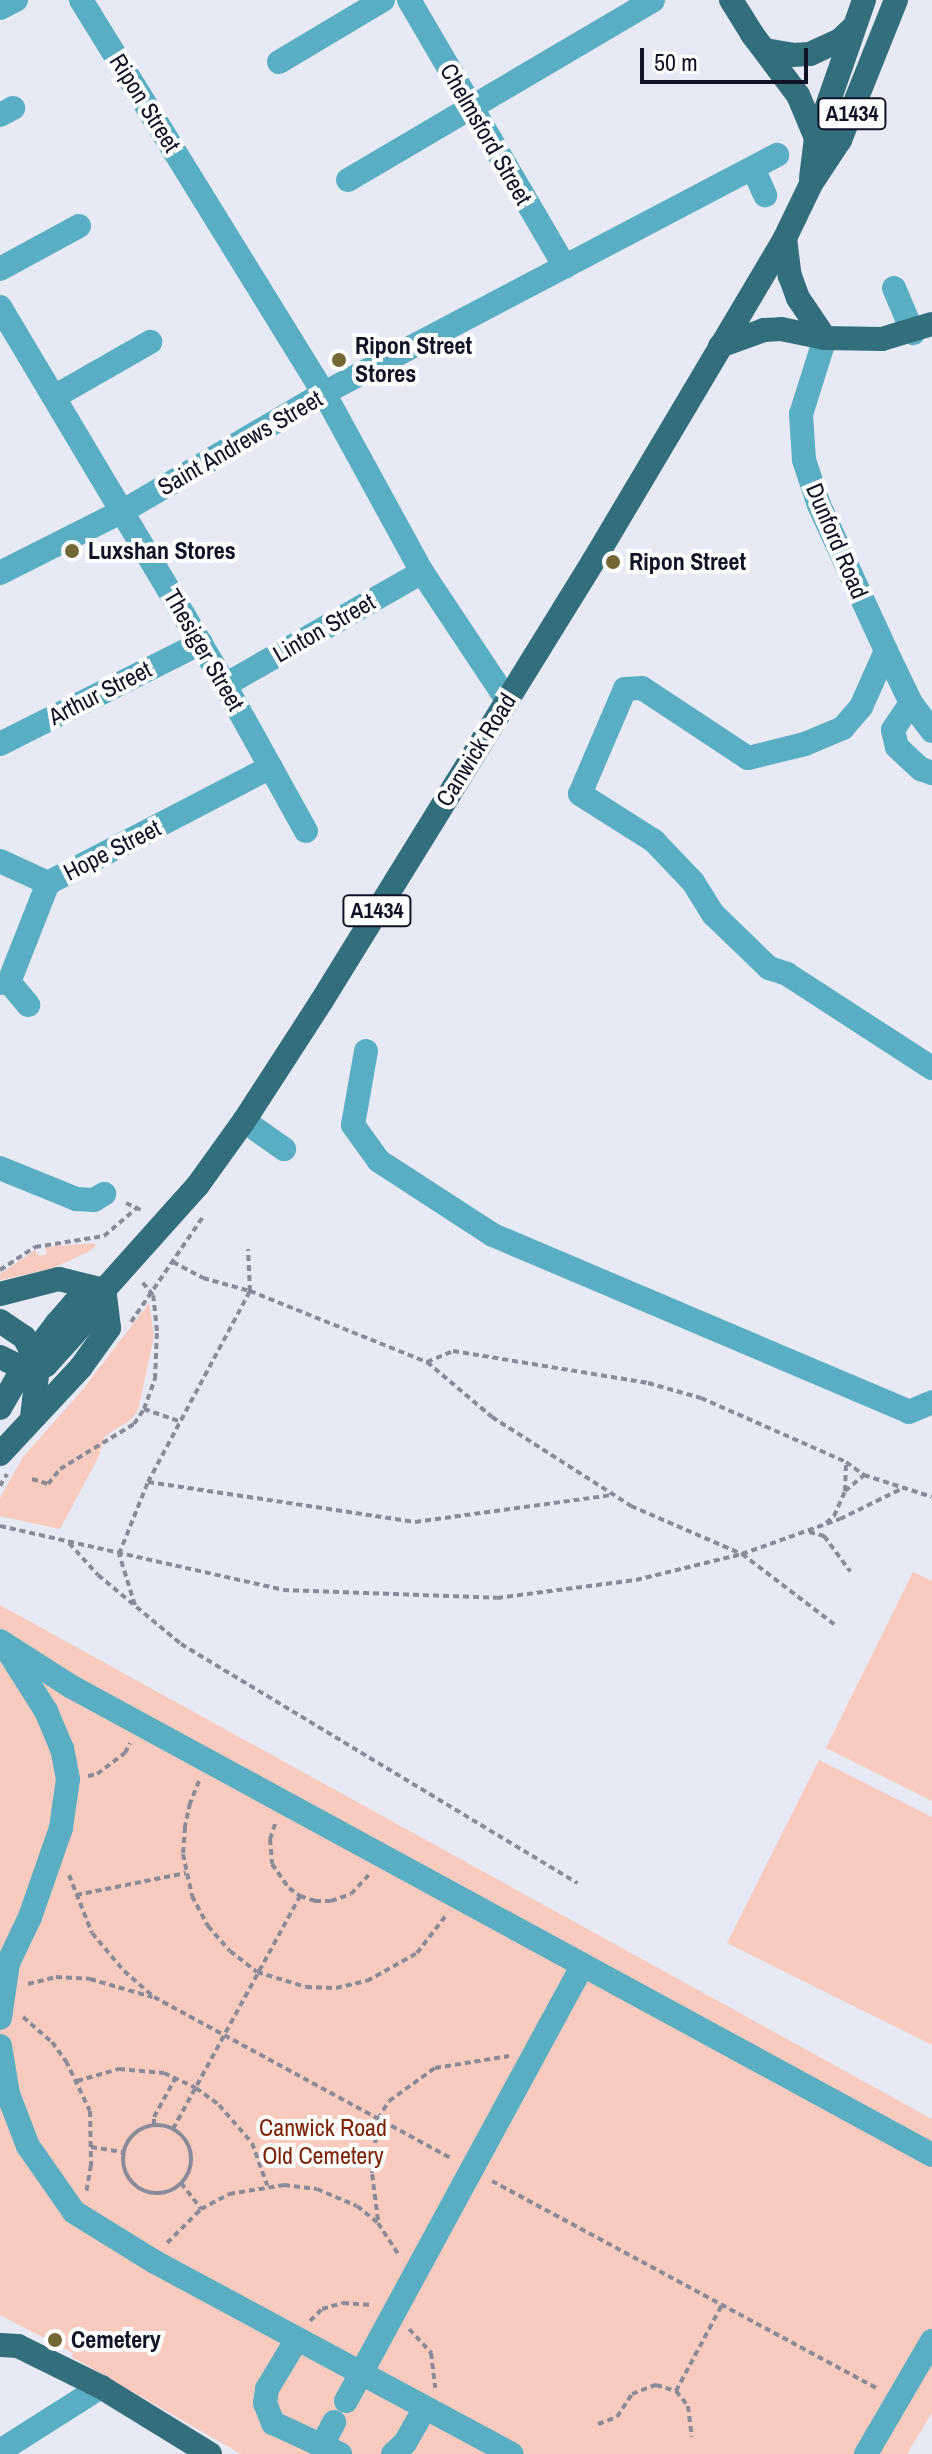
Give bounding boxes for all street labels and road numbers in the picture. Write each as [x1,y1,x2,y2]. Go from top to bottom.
street label: Ripon Street [104,49,186,157]
street label: Chelmsford Street [434,58,538,210]
road number: A1434 [816,96,888,132]
street label: Saint Andrews Street [152,384,328,502]
street label: Dunford Road [800,479,874,603]
street label: Thesiger Street [158,584,250,716]
street label: Linton Street [268,587,380,669]
street label: Arthur Street [44,655,156,731]
street label: Canwick Road [430,688,522,812]
street label: Hope Street [59,813,165,887]
road number: A1434 [341,893,413,929]

